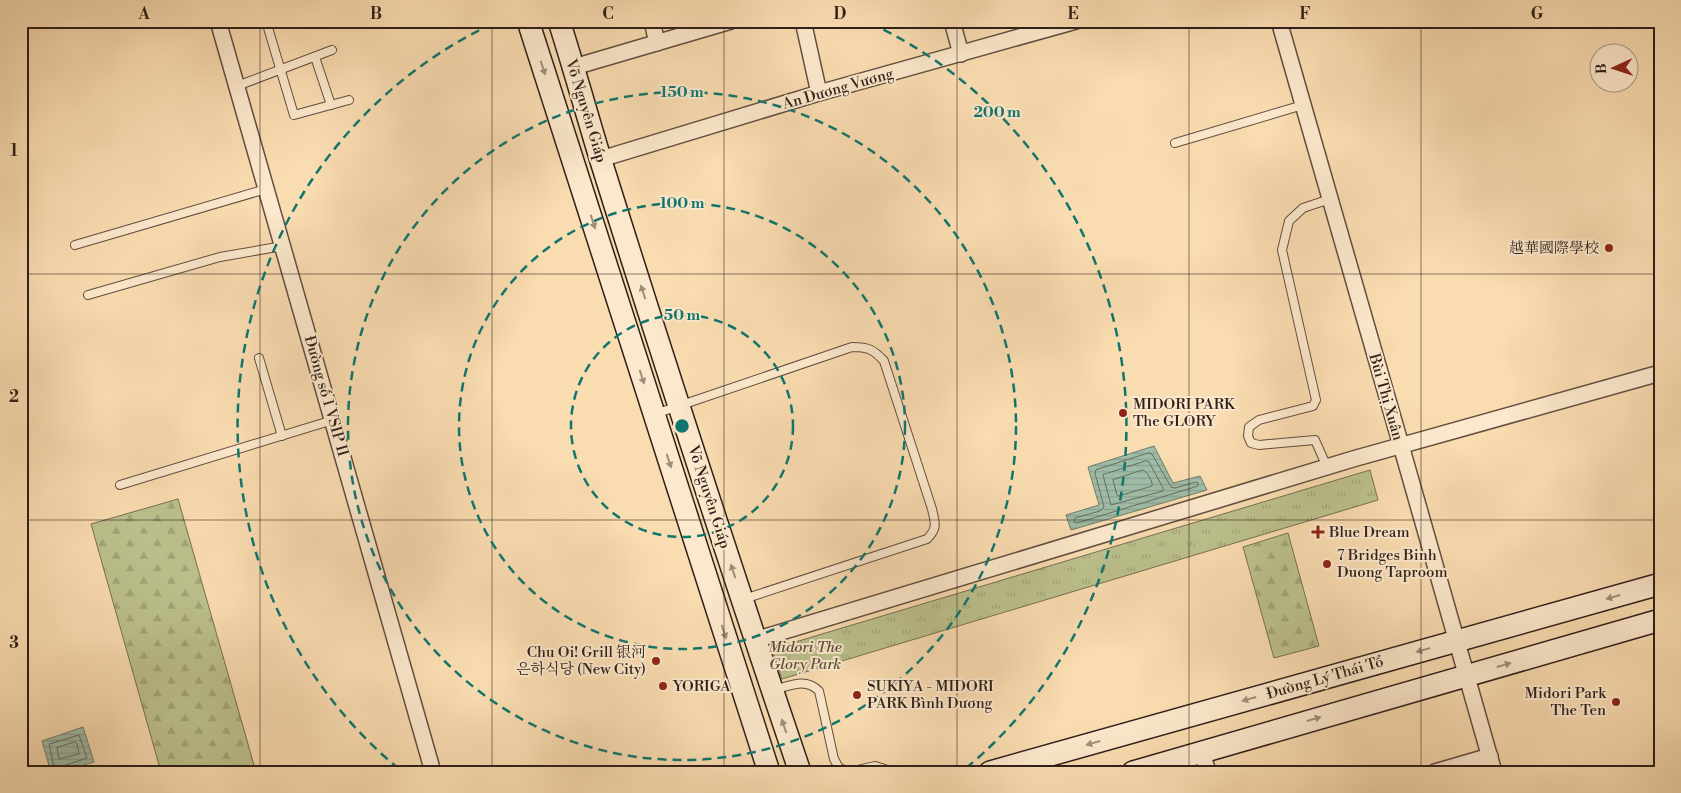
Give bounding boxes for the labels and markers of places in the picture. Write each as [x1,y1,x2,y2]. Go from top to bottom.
place label: 越華國際學校 [1509,239,1599,258]
marker: 越華國際學校 [1603,242,1615,254]
place label: MIDORI PARK The GLORY [1133,395,1236,431]
marker: MIDORI PARK The GLORY [1117,407,1129,419]
centre of rings [673,417,691,435]
place label: Blue Dream [1328,523,1410,542]
marker: Blue Dream [1311,525,1325,539]
place label: 7 Bridges Binh Duong Taproom [1337,546,1448,582]
marker: 7 Bridges Binh Duong Taproom [1321,558,1333,570]
place label: Chu Oi! Grill 银河 은하식당 (New City) [516,643,646,679]
marker: Chu Oi! Grill 银河 은하식당 (New City) [650,655,662,667]
place label: YORIGA [672,677,731,696]
place label: SUKIYA - MIDORI PARK Bình Dương [867,677,994,713]
marker: YORIGA [657,680,669,692]
place label: Midori Park The Ten [1525,684,1607,720]
marker: SUKIYA - MIDORI PARK Bình Dương [851,689,863,701]
marker: Midori Park The Ten [1610,696,1622,708]

